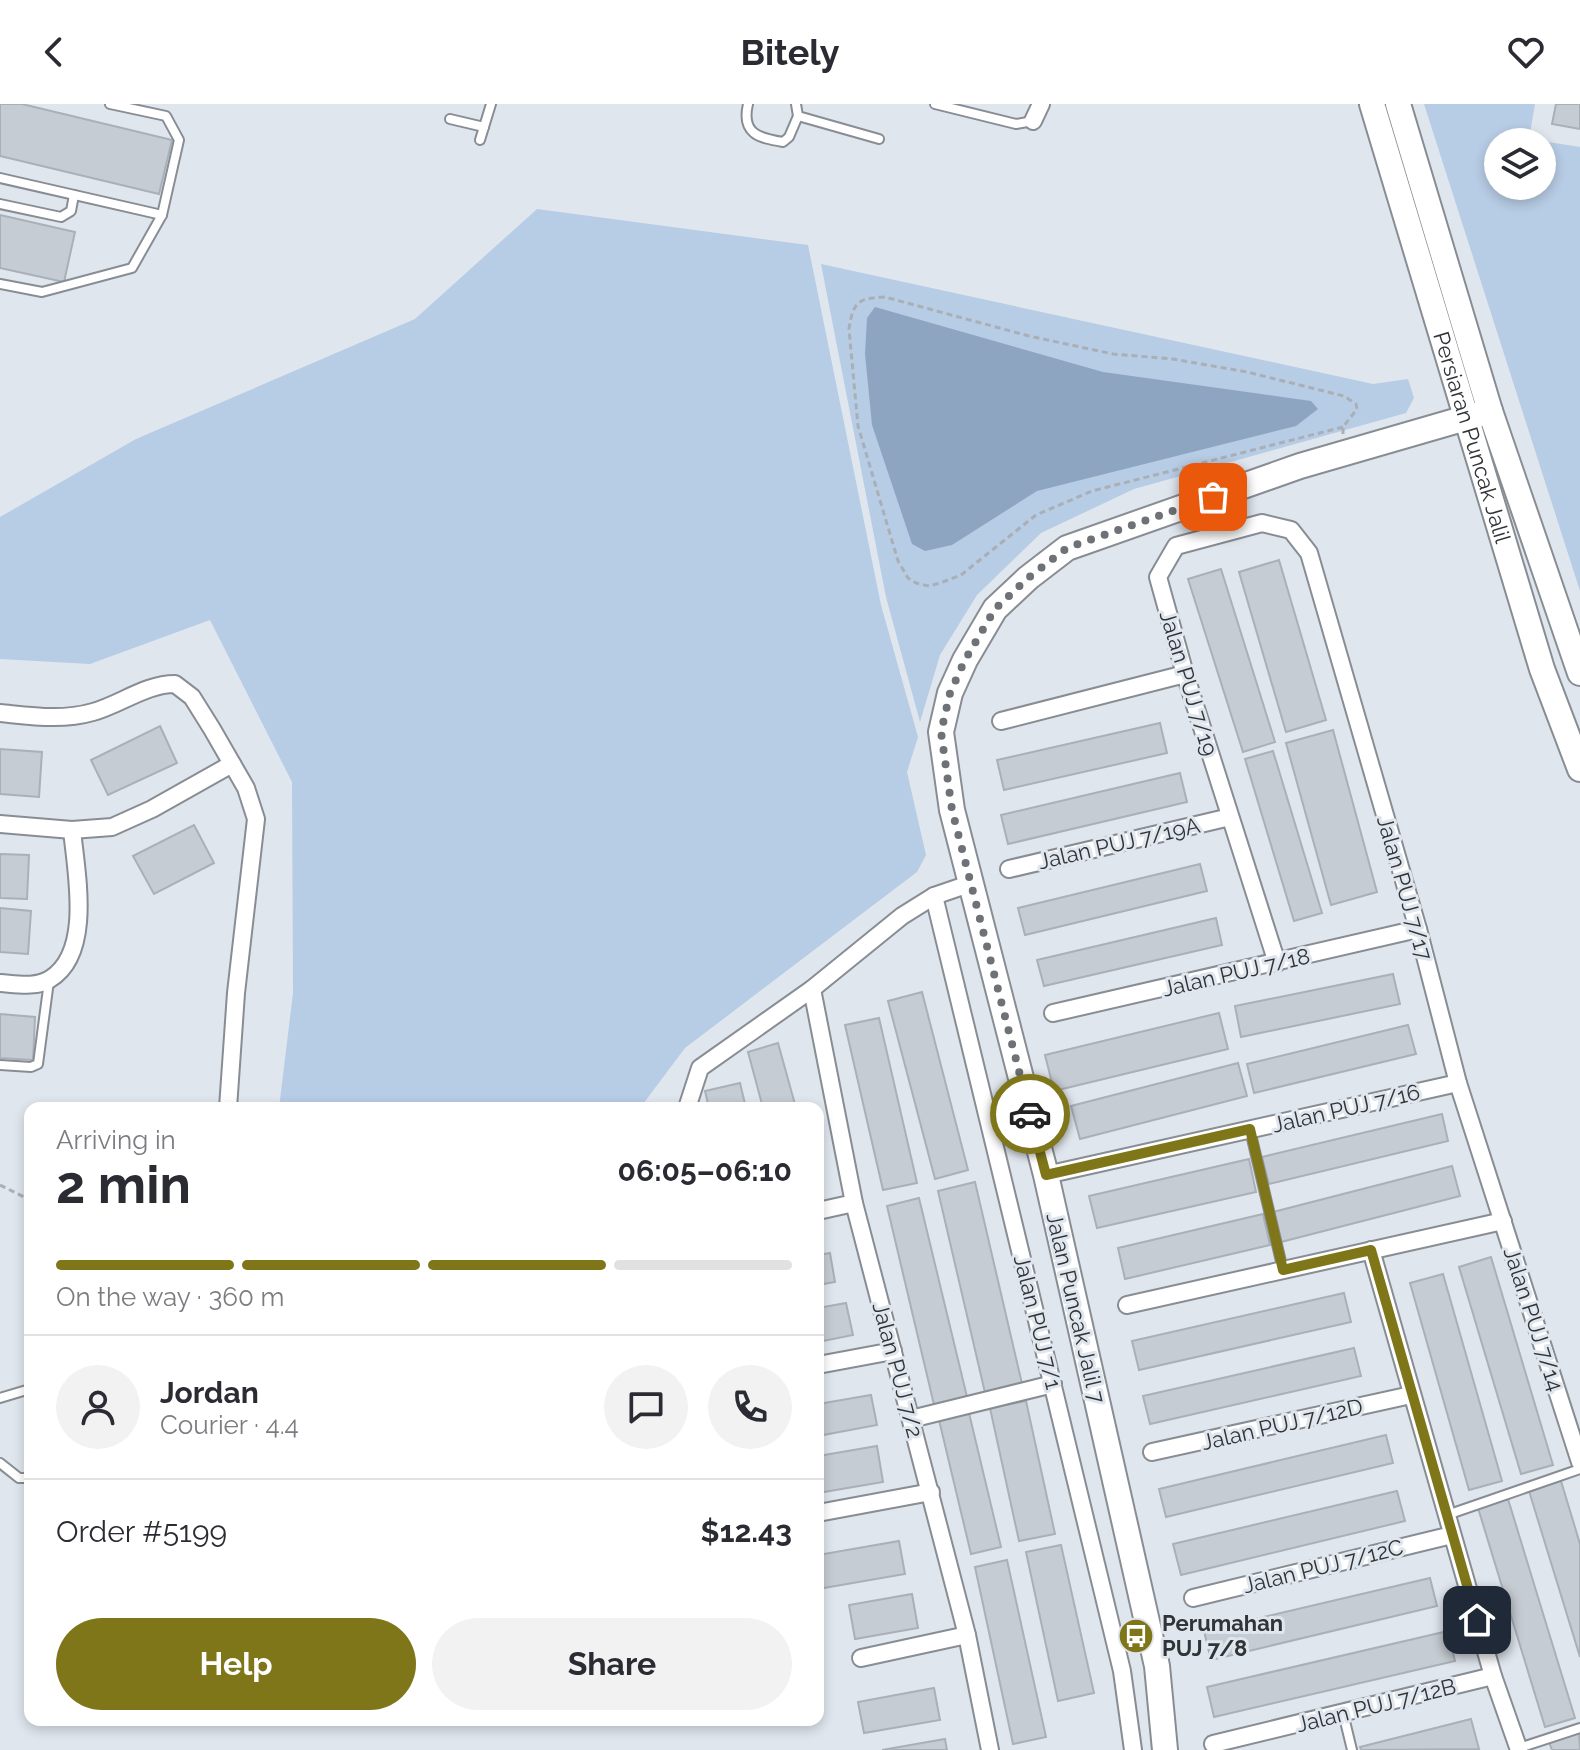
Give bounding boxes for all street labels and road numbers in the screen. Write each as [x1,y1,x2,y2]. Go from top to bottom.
street label: Persiaran Puncak Jalil [1428,329,1516,546]
street label: Jalan PUJ 7/19 [1155,607,1223,759]
street label: Jalan PUJ 7/19A [1036,812,1203,874]
street label: Jalan PUJ 7/17 [1372,813,1438,963]
street label: Jalan PUJ 7/18 [1160,942,1312,1002]
street label: Jalan PUJ 7/16 [1270,1078,1422,1138]
street label: Jalan Puncak Jalil 7 [1041,1210,1111,1406]
street label: Jalan PUJ 7/14 [1499,1244,1569,1394]
street label: Jalan PUJ 7/1 [1009,1252,1067,1392]
street label: Jalan PUJ 7/2 [867,1299,929,1441]
street label: Jalan PUJ 7/12D [1199,1393,1365,1455]
street label: Jalan PUJ 7/12C [1240,1534,1406,1598]
street label: Jalan PUJ 7/12B [1293,1673,1459,1737]

